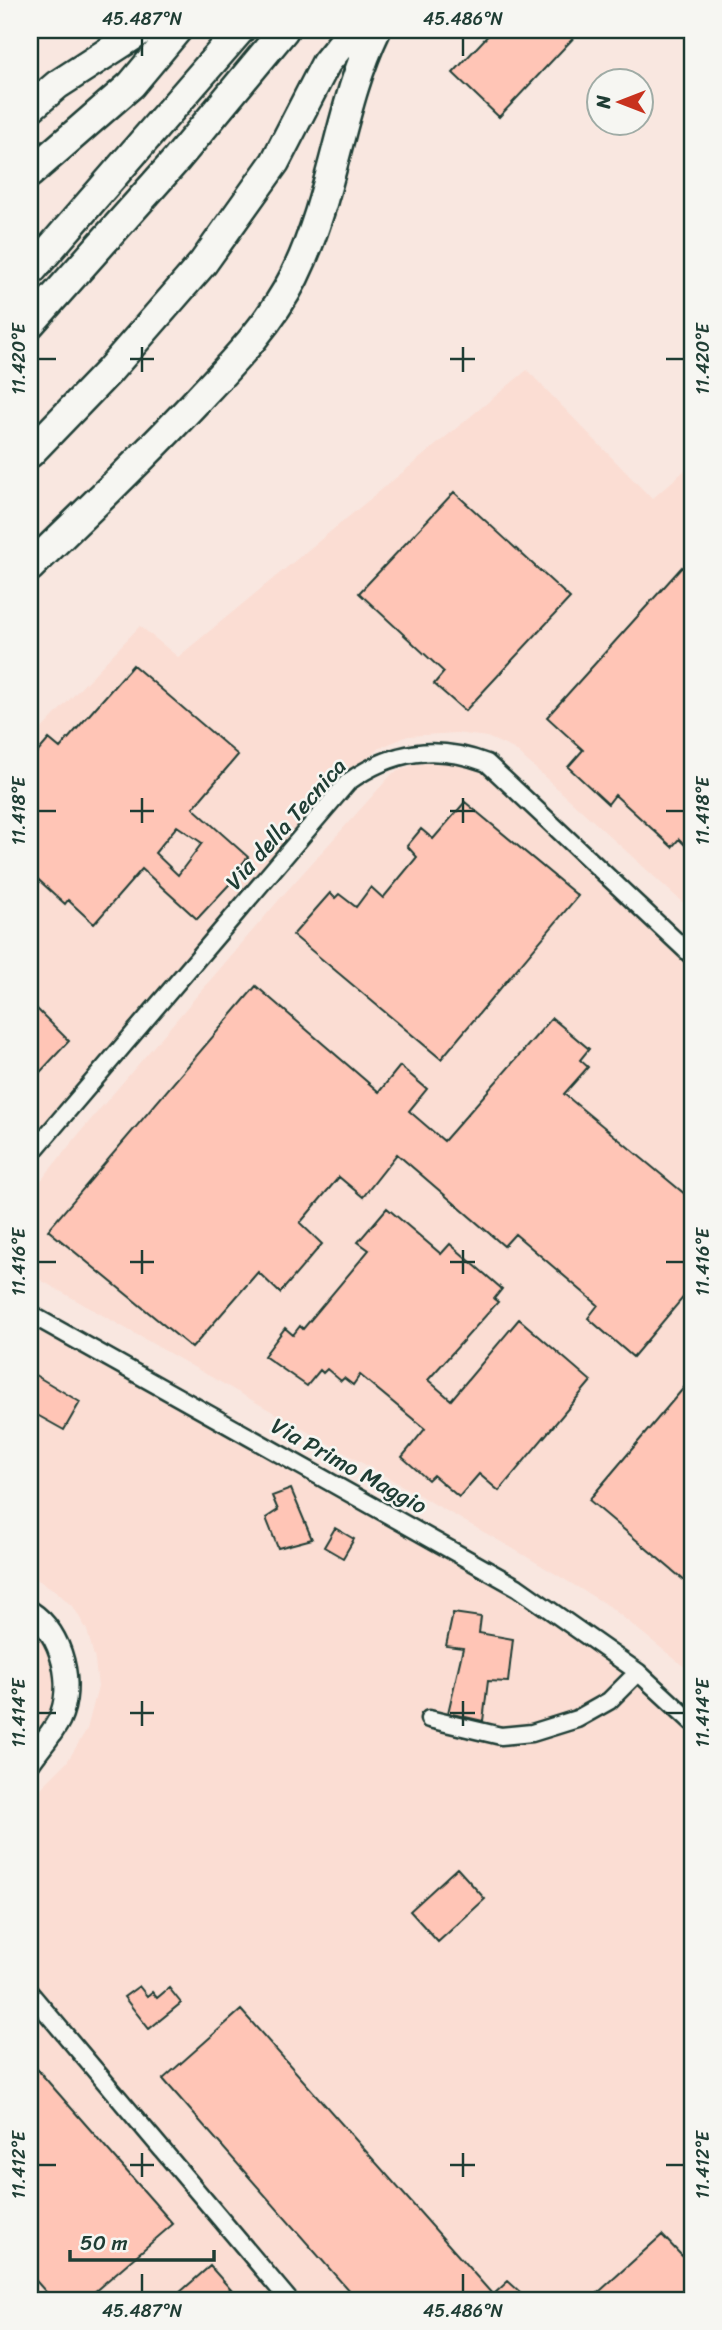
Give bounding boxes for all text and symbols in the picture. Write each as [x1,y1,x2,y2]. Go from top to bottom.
text: 45.487°N [102,3,183,35]
text: 45.486°N [423,3,504,35]
north arrow [586,66,656,136]
text: N [587,95,620,110]
text: 11.420°E [3,322,35,395]
text: 11.420°E [687,322,719,395]
street label: Via della Tecnica [215,748,357,900]
text: 11.418°E [3,776,35,845]
text: 11.418°E [687,776,719,845]
text: 11.416°E [3,1227,35,1296]
text: 11.416°E [687,1227,719,1296]
street label: Via Primo Maggio [263,1406,435,1526]
text: 11.414°E [3,1678,35,1747]
text: 11.414°E [687,1678,719,1747]
text: 11.412°E [3,2130,35,2199]
text: 11.412°E [687,2130,719,2199]
scale bar [70,2218,214,2262]
text: 50 m [80,2224,128,2262]
text: 45.487°N [102,2295,183,2327]
text: 45.486°N [423,2295,504,2327]

